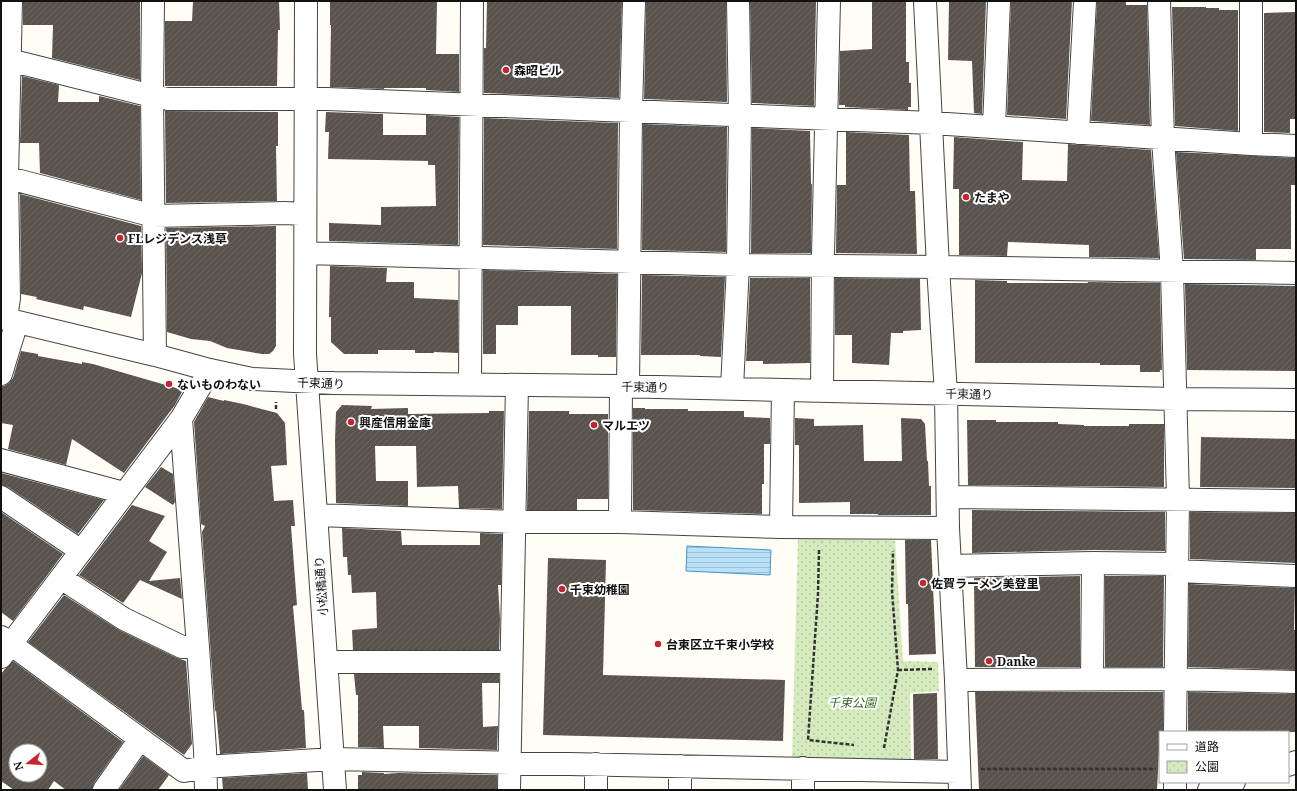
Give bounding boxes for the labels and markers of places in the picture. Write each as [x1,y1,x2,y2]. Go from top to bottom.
place label: 森昭ビル [514,62,562,79]
marker: 森昭ビル [501,65,511,75]
place label: たまや [974,189,1010,206]
marker: たまや [961,192,971,202]
place label: FLレジデンス浅草 [128,230,227,247]
marker: FLレジデンス浅草 [115,233,125,243]
place label: ないものわない [177,376,261,393]
marker: ないものわない [164,379,174,389]
place label: 興産信用金庫 [359,414,431,431]
marker: 興産信用金庫 [346,417,356,427]
place label: マルエツ [602,417,650,434]
marker: マルエツ [589,420,599,430]
place label: 佐賀ラーメン美登里 [931,575,1039,592]
marker: 佐賀ラーメン美登里 [918,578,928,588]
place label: 千束幼稚園 [570,581,630,598]
marker: 千束幼稚園 [557,584,567,594]
place label: 台東区立千束小学校 [666,636,774,653]
marker: 台東区立千束小学校 [653,639,663,649]
place label: Danke [997,653,1036,670]
marker: Danke [984,656,994,666]

